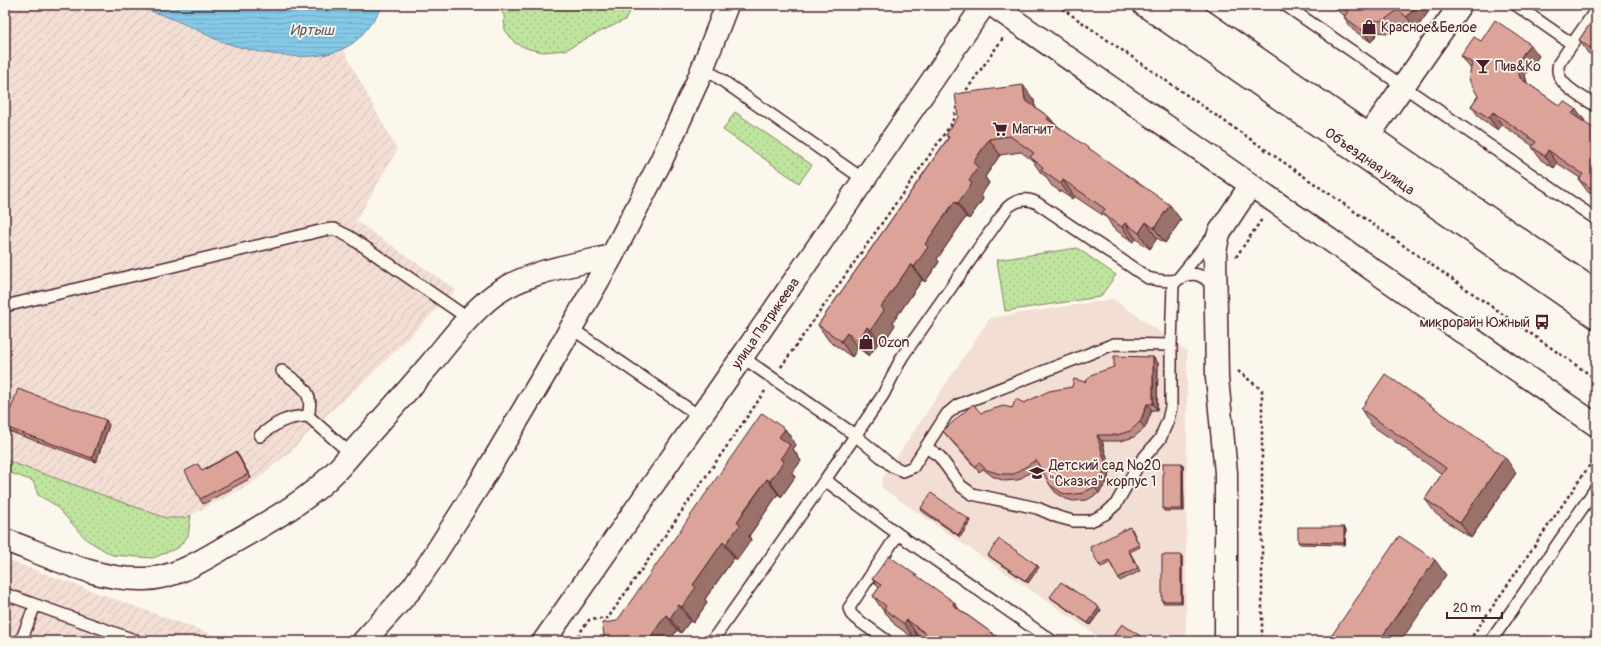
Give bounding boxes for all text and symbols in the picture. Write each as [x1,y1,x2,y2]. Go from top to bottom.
shop icon: Красное&Белое [1360,18,1378,36]
place label: Красное&Белое [1381,19,1477,36]
water label: Иртыш [290,21,335,40]
bar icon: Пив&Ко [1474,57,1492,75]
place label: Пив&Ко [1495,58,1541,75]
supermarket icon: Магнит [991,120,1009,138]
place label: Магнит [1012,121,1054,138]
street label: Объездная улица [1322,124,1418,199]
street label: улица Патрикеева [727,275,803,373]
bus stop icon: микрорайн Южный [1533,313,1551,331]
place label: микрорайн Южный [1420,314,1530,331]
shop icon: Ozon [857,333,875,351]
place label: Ozon [878,334,910,351]
place label: Детский сад №20 "Сказка" корпус 1 [1048,457,1161,490]
school or university icon: Детский сад №20 "Сказка" корпус 1 [1028,464,1046,482]
scale bar [1447,594,1502,620]
text: 20 m [1453,601,1482,616]

